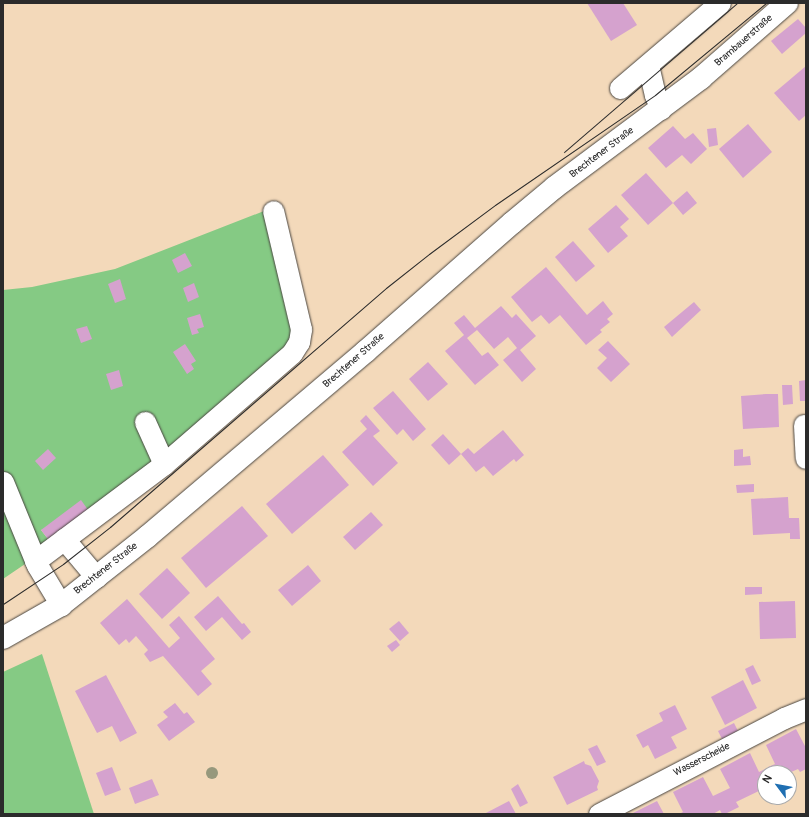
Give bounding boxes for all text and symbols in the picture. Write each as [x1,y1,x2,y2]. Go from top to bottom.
street label: Brambauerstraße [713,13,775,69]
street label: Brechtener Straße [568,125,636,181]
street label: Brechtener Straße [321,331,387,391]
street label: Brechtener Straße [72,540,140,598]
street label: Wasserscheide [672,741,732,779]
north arrow [757,765,797,805]
text: N [760,772,775,786]

